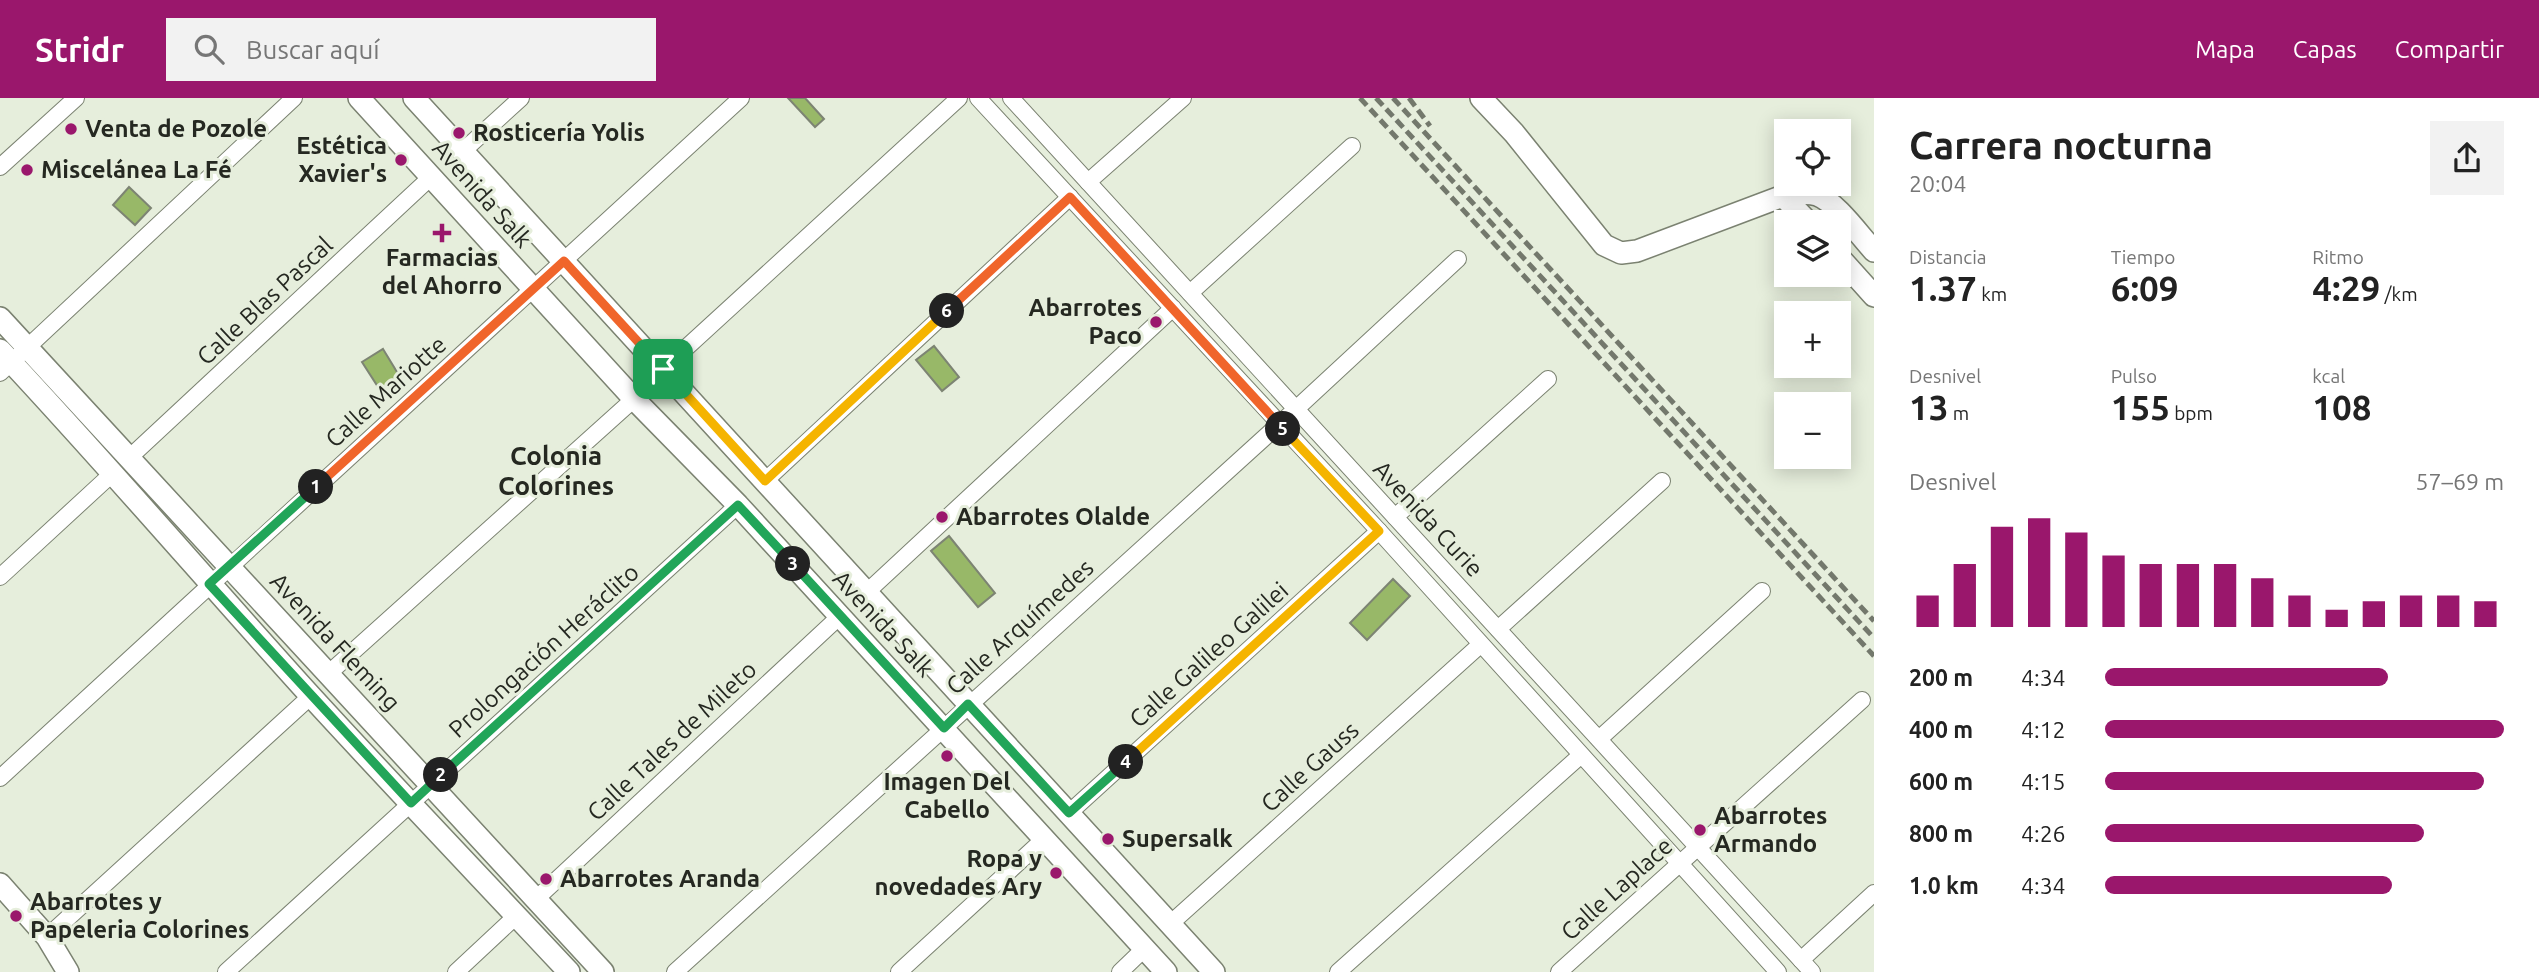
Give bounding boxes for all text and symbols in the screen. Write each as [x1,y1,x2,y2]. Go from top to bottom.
search box [166,18,656,81]
icon: search [190,30,228,68]
text: Stridr [35,31,124,68]
text: Buscar aquí [246,35,380,64]
text: Mapa [2195,36,2255,63]
text: Capas [2293,36,2357,63]
text: Compartir [2395,36,2504,63]
place label: Venta de Pozole [85,115,267,142]
place label: Rosticería Yolis [473,119,645,146]
map controls [1774,119,1851,469]
button: locate [1774,119,1851,196]
marker: Venta de Pozole [63,121,79,137]
button: share [2430,121,2504,195]
text: Carrera nocturna [1909,124,2213,166]
marker: Rosticería Yolis [451,125,467,141]
place label: Estética Xavier's [296,132,387,187]
street label: Avenida Salk [427,134,538,253]
marker: Estética Xavier's [393,152,409,168]
place label: Miscelánea La Fé [41,156,232,183]
marker: Miscelánea La Fé [19,162,35,178]
text: 20:04 [1909,171,1967,196]
button: layers [1774,210,1851,287]
marker: Farmacias del Ahorro [434,225,450,241]
street label: Calle Blas Pascal [192,231,338,370]
place label: Farmacias del Ahorro [382,244,502,299]
text: Distancia [1909,246,1987,268]
text: Tiempo [2111,246,2175,268]
text: Ritmo [2312,246,2364,268]
text: 1.37 [1909,268,1977,308]
text: 6:09 [2111,268,2179,308]
text: 4:29 [2312,268,2380,308]
text: km [1977,283,2007,305]
text: /km [2380,283,2418,305]
pin: 6 [930,294,964,328]
place label: Abarrotes Paco [1029,294,1142,349]
text: 6 [941,299,952,321]
button: + [1774,301,1851,378]
marker: Abarrotes Paco [1148,314,1164,330]
street label: Calle Mariotte [320,331,451,453]
pin [633,339,693,399]
icon: arrive [644,350,682,388]
text: Desnivel [1909,365,1981,387]
text: Pulso [2111,365,2157,387]
text: kcal [2312,365,2345,387]
text: 13 [1909,387,1948,427]
text: 155 [2111,387,2170,427]
text: 108 [2312,387,2372,427]
button: − [1774,392,1851,469]
text: m [1948,402,1969,424]
text: bpm [2170,402,2213,424]
pin: 5 [1266,412,1300,446]
text: 5 [1277,417,1288,439]
district label: Colonia Colorines [498,441,614,500]
street label: Avenida Curie [1368,455,1489,582]
text: Desnivel [1909,469,1997,494]
text: 57–69 m [2416,469,2504,494]
pin: 1 [298,470,334,504]
text: 1 [310,475,321,497]
place label: Abarrotes Olalde [956,503,1150,530]
marker: Abarrotes Olalde [934,509,950,525]
pin: 3 [776,546,810,582]
text: 3 [787,552,798,574]
street label: Calle Arquímedes [941,554,1099,700]
street label: Prolongación Heráclito [443,558,644,743]
street label: Avenida Salk [827,565,939,682]
street label: Avenida Fleming [265,567,406,716]
street label: Calle Galileo Galilei [1124,576,1293,733]
street label: Calle Tales de Mileto [582,655,762,826]
text: 200 m [1909,665,1973,690]
text: 4:34 [2021,665,2066,690]
street label: Calle Gauss [1256,716,1364,817]
text: 400 m [1909,717,1973,742]
text: 4:12 [2021,717,2066,742]
pin: 4 [1108,744,1144,780]
marker: Imagen Del Cabello [939,748,955,764]
text: 4 [1120,750,1131,772]
pin: 2 [424,758,458,792]
text: 2 [435,763,446,785]
place label: Imagen Del Cabello [883,768,1011,823]
text: 600 m [1909,769,1973,794]
text: 4:15 [2021,769,2066,794]
place label: Abarrotes Armando [1714,802,1827,857]
text: 800 m [1909,821,1973,846]
text: 4:26 [2021,821,2066,846]
marker: Abarrotes Armando [1692,822,1708,838]
place label: Supersalk [1122,825,1233,852]
marker: Supersalk [1100,831,1116,847]
street label: Calle Laplace [1556,832,1678,946]
place label: Ropa y novedades Ary [875,845,1042,900]
place label: Abarrotes Aranda [560,865,760,892]
marker: Ropa y novedades Ary [1048,865,1064,881]
marker: Abarrotes Aranda [538,871,554,887]
text: 1.0 km [1909,873,1979,898]
text: 4:34 [2021,873,2066,898]
place label: Abarrotes y Papeleria Colorines [30,888,249,943]
marker: Abarrotes y Papeleria Colorines [8,908,24,924]

